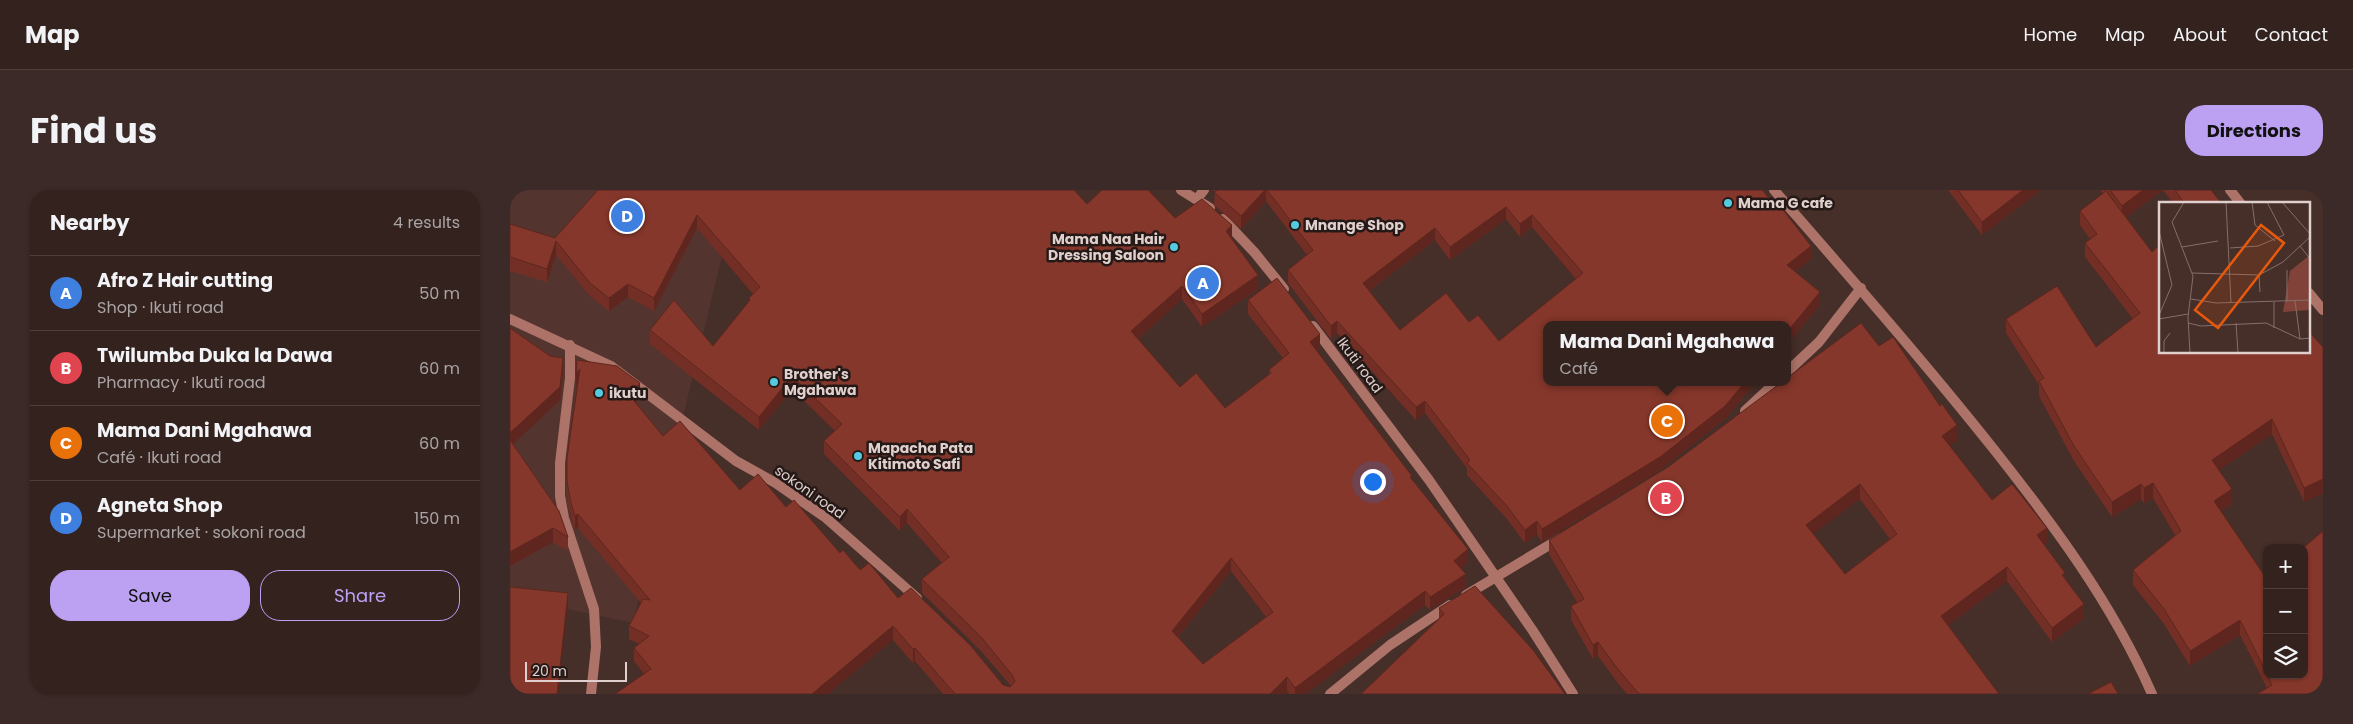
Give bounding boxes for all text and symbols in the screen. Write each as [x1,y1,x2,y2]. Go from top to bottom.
text: Map [25,18,80,51]
text: Home [2023,22,2077,47]
text: Map [2105,22,2145,47]
text: About [2173,22,2227,47]
text: Contact [2255,22,2328,47]
button: Directions [2185,105,2323,156]
text: Find us [30,106,157,155]
place label: Mama G cafe [1738,193,1833,213]
pin: D [611,197,643,235]
marker: Mama G cafe [1722,197,1734,209]
inset map [2159,202,2310,354]
text: Nearby [50,208,130,237]
text: 4 results [393,211,460,234]
place label: Mnange Shop [1305,215,1404,235]
marker: Mnange Shop [1289,219,1301,231]
place label: Mama Naa Hair Dressing Saloon [1048,229,1164,265]
marker: Mama Naa Hair Dressing Saloon [1168,241,1180,253]
pin: A [1187,264,1219,302]
text: Afro Z Hair cutting [97,267,273,294]
text: A [60,282,72,305]
text: 50 m [419,282,460,305]
text: Shop · Ikuti road [97,296,224,319]
popup [1543,321,1791,386]
text: Mama Dani Mgahawa [1560,328,1774,355]
street label: Ikuti road [1332,333,1388,397]
text: Twilumba Duka la Dawa [97,342,333,369]
text: B [61,357,71,380]
text: 60 m [419,357,460,380]
text: Café [1560,357,1598,380]
place label: Brother's Mgahawa [784,364,856,400]
text: Pharmacy · Ikuti road [97,371,266,394]
marker: Brother's Mgahawa [768,376,780,388]
place label: ikutu [609,383,646,403]
marker: ikutu [593,387,605,399]
pin: C [1651,402,1683,440]
text: Mama Dani Mgahawa [97,417,312,444]
text: C [60,432,72,455]
text: 60 m [419,432,460,455]
place label: Mapacha Pata Kitimoto Safi [868,438,973,474]
text: Café · Ikuti road [97,446,222,469]
marker: Mapacha Pata Kitimoto Safi [852,450,864,462]
street label: sokoni road [771,460,849,524]
your location [1360,469,1386,495]
pin: B [1650,479,1682,517]
text: Agneta Shop [97,492,223,519]
text: D [60,507,72,530]
text: 150 m [414,507,460,530]
text: Supermarket · sokoni road [97,521,306,544]
map controls [2263,544,2308,679]
button: + [2263,544,2308,589]
button: Save [50,570,250,621]
button: Share [260,570,460,621]
button: − [2263,589,2308,634]
button: layers [2263,634,2308,679]
scale bar [525,659,628,682]
text: 20 m [532,661,567,681]

